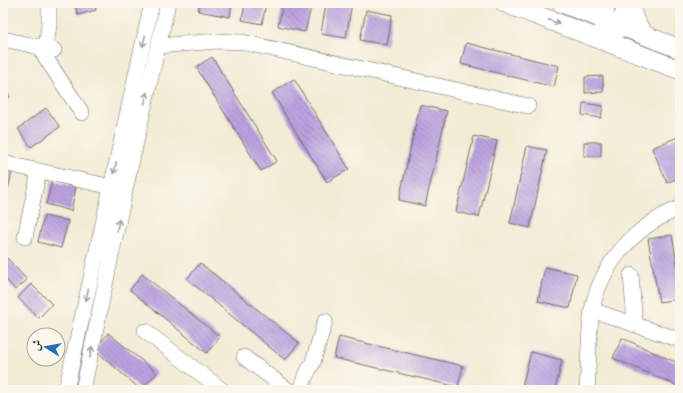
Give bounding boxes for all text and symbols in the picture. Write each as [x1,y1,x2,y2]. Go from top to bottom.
one-way arrow [548,18,560,26]
one-way arrow [139,34,147,47]
one-way arrow [143,92,150,105]
one-way arrow [111,161,119,174]
one-way arrow [114,218,122,231]
one-way arrow [82,288,90,301]
north arrow [26,327,66,367]
text: ش [28,338,45,352]
one-way arrow [87,346,95,359]

